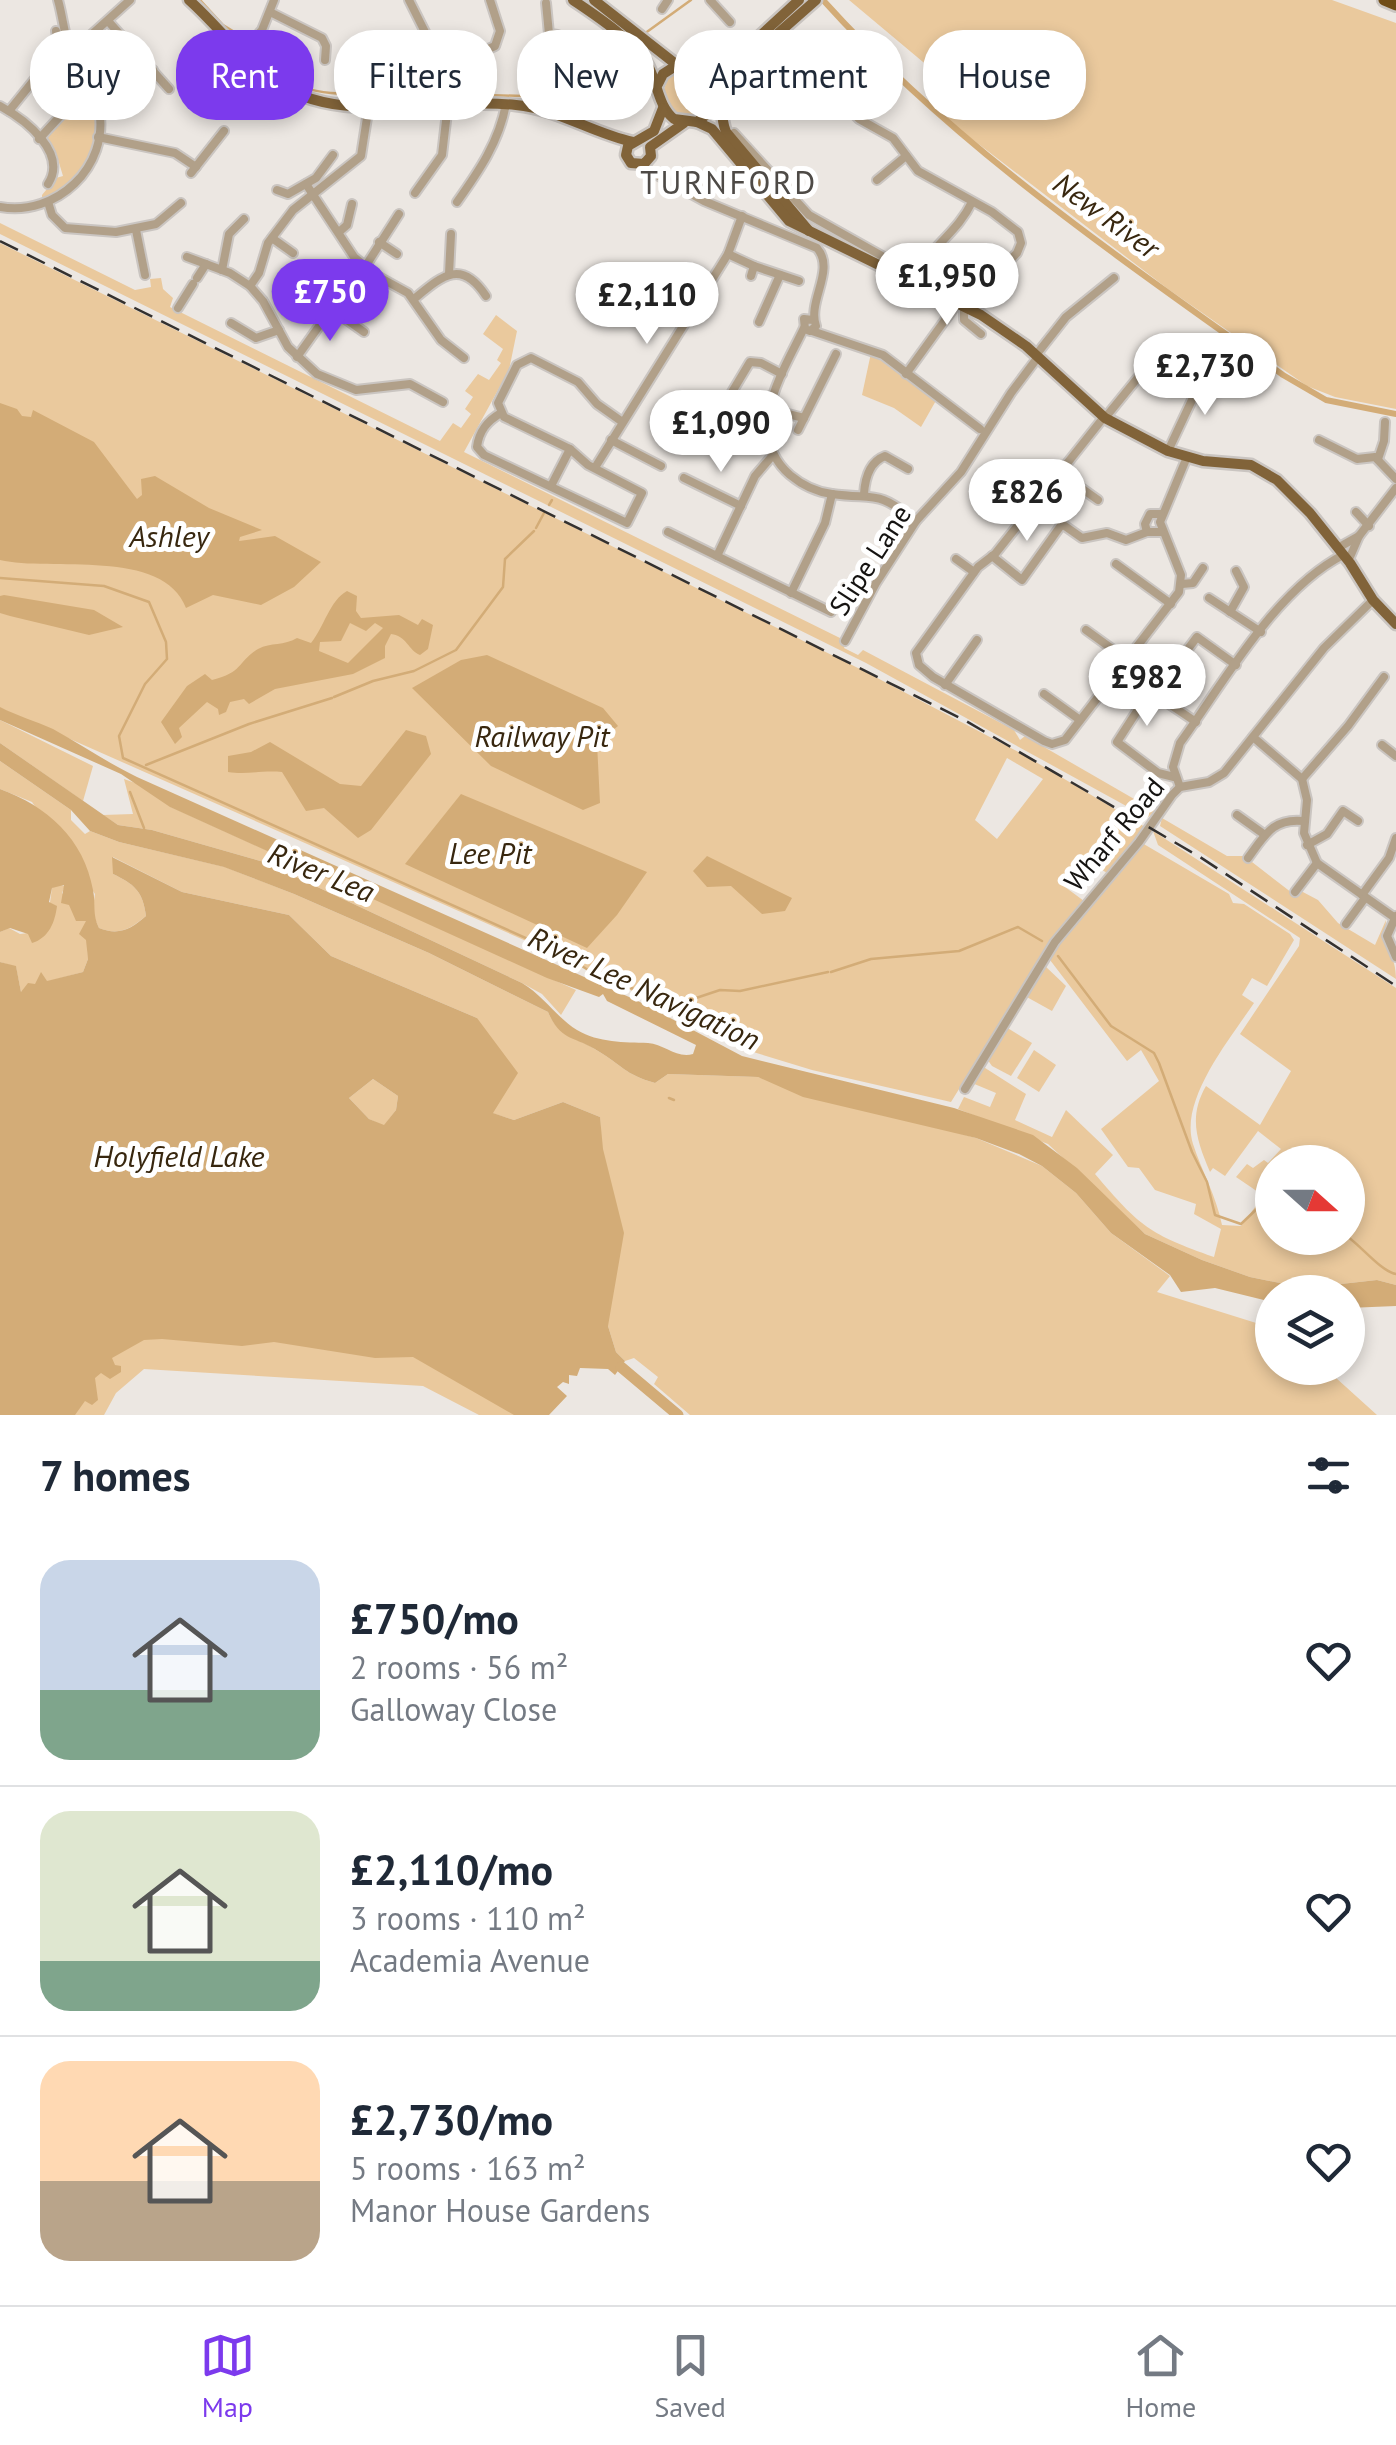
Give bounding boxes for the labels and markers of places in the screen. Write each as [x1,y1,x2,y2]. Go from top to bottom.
pin: £1,950 [866,243,1028,328]
pin: £750 [271,259,389,344]
pin: £2,110 [566,262,728,347]
pin: £2,730 [1124,333,1286,418]
pin: £1,090 [640,390,802,475]
pin: £826 [968,459,1086,544]
pin: £982 [1088,644,1206,729]

